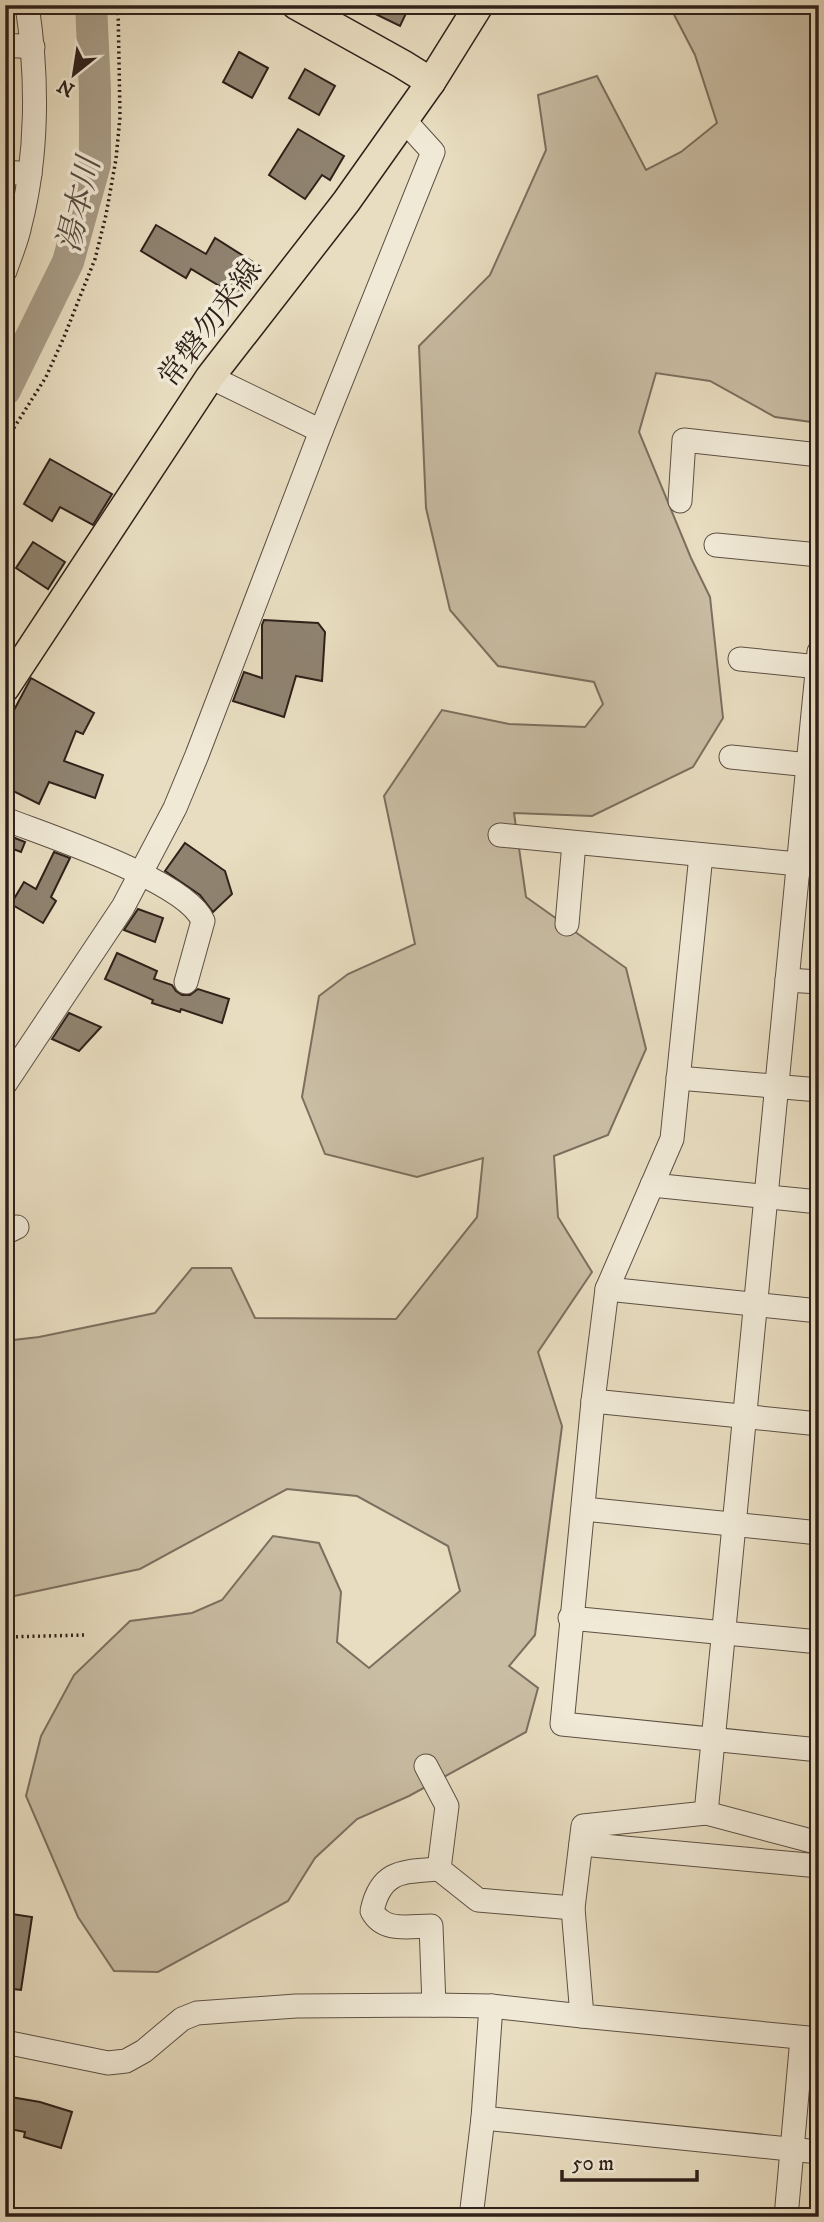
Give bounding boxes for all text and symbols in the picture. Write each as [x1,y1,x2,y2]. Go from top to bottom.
north arrow [38,38,108,108]
text: N [53,73,79,101]
water label: 湯本川 [50,151,111,256]
street label: 常磐勿来線 [151,253,271,395]
scale bar [562,2138,696,2182]
text: 50 m [572,2151,614,2177]

